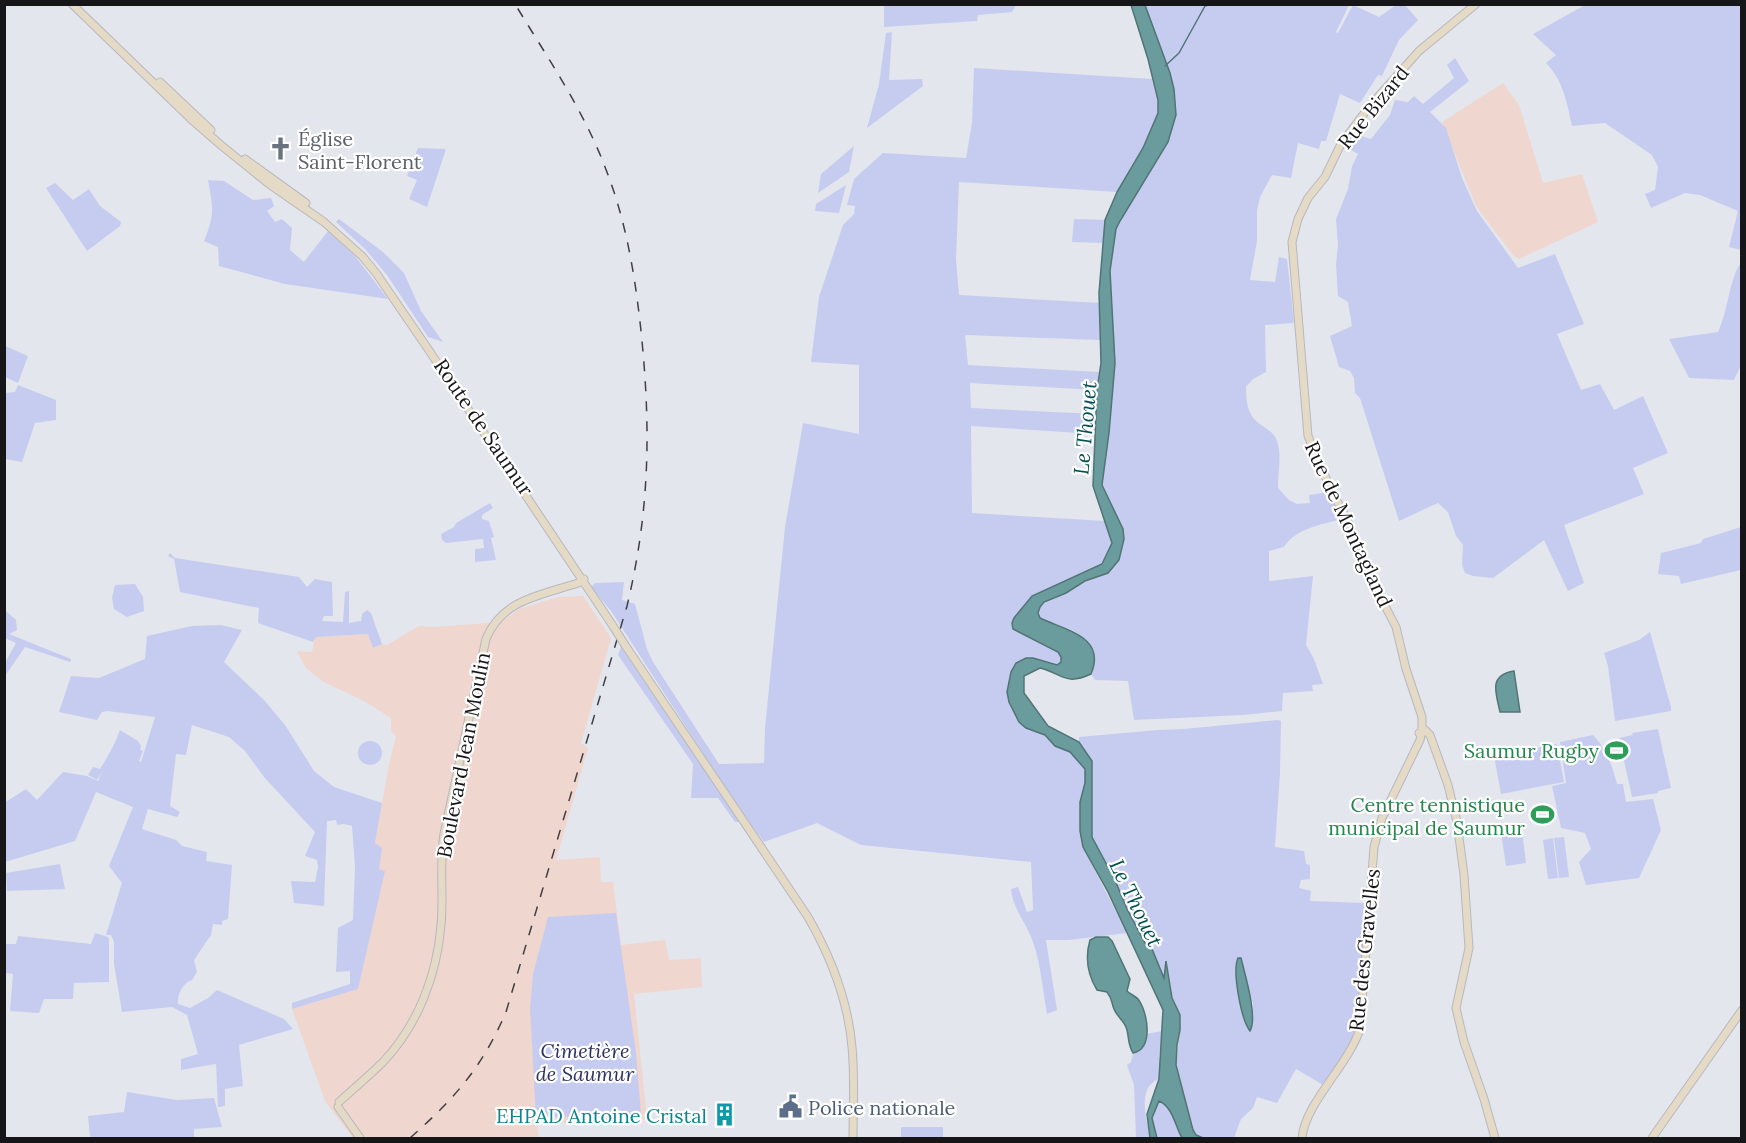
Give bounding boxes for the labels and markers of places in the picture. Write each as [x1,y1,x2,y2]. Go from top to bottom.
place label: Église Saint-Florent [298,126,422,174]
church icon: Église Saint-Florent [267,136,293,162]
sports icon: Saumur Rugby [1604,737,1630,763]
place label: Saumur Rugby [1464,738,1599,763]
place label: Centre tennistique municipal de Saumur [1328,792,1525,840]
sports icon: Centre tennistique municipal de Saumur [1530,802,1556,828]
public building icon: Police nationale [777,1094,803,1120]
place label: Police nationale [808,1095,956,1120]
building icon: EHPAD Antoine Cristal [712,1102,738,1128]
place label: EHPAD Antoine Cristal [496,1103,707,1128]

